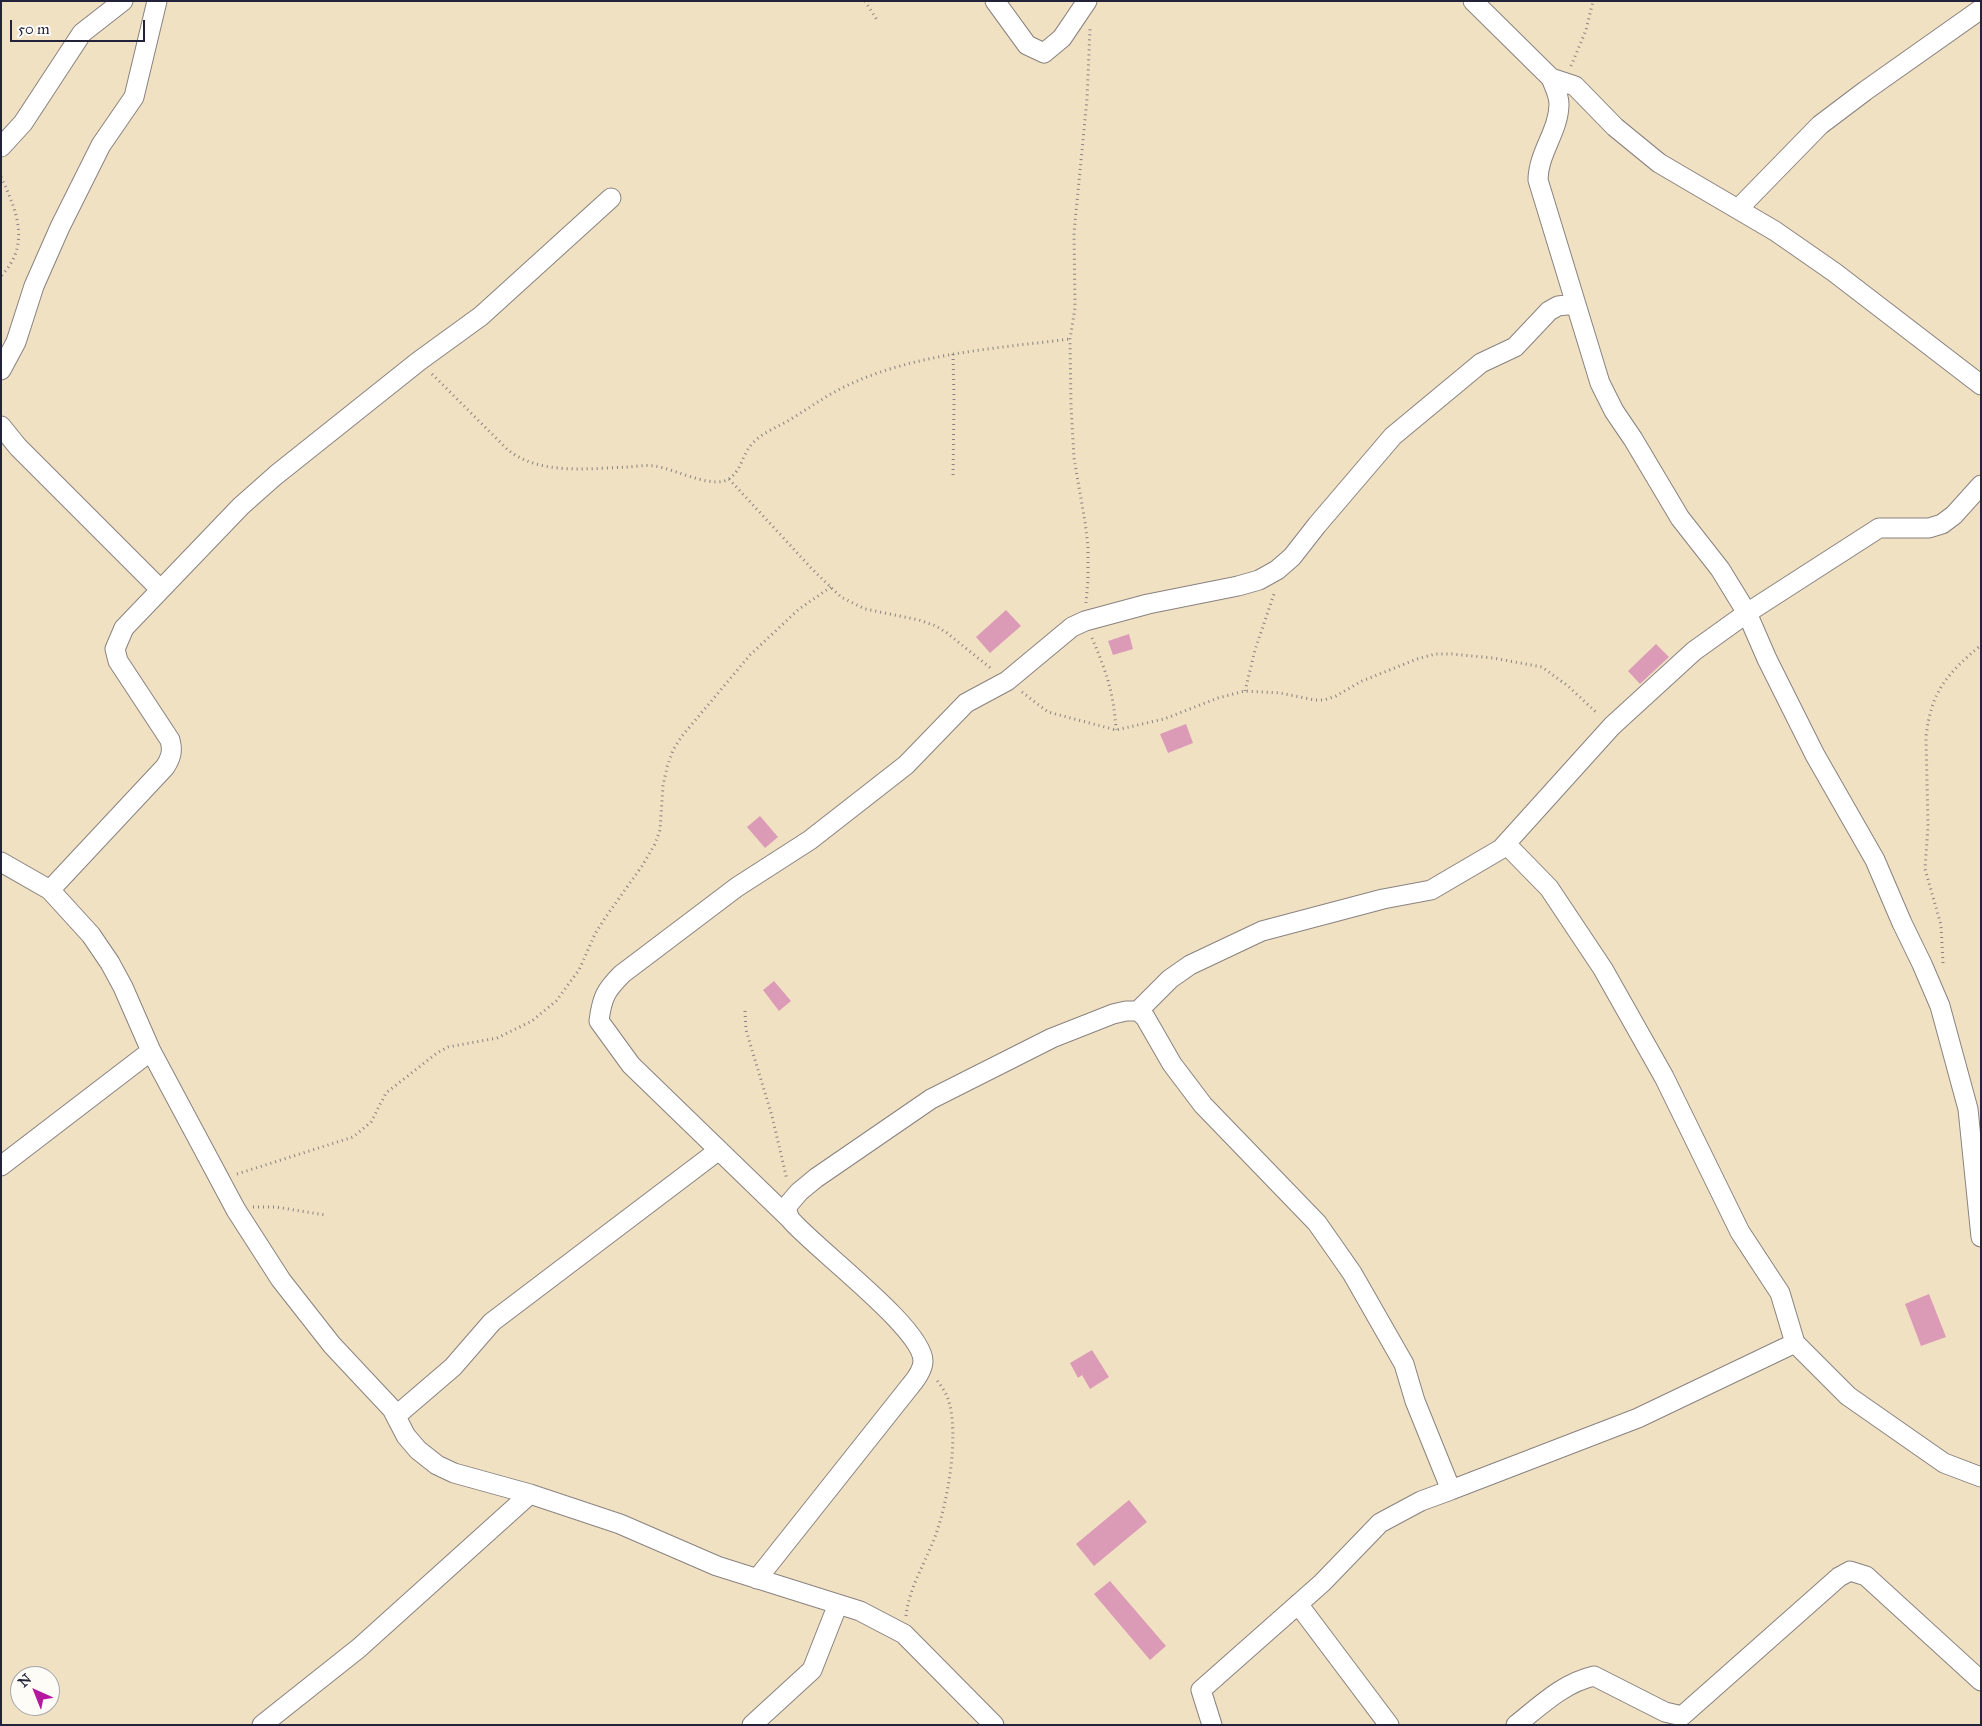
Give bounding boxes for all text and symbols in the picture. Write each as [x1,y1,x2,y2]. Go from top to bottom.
scale bar [12,10,148,42]
text: 50 m [18,20,50,38]
north arrow [10,1666,60,1716]
text: N [15,1670,35,1691]

